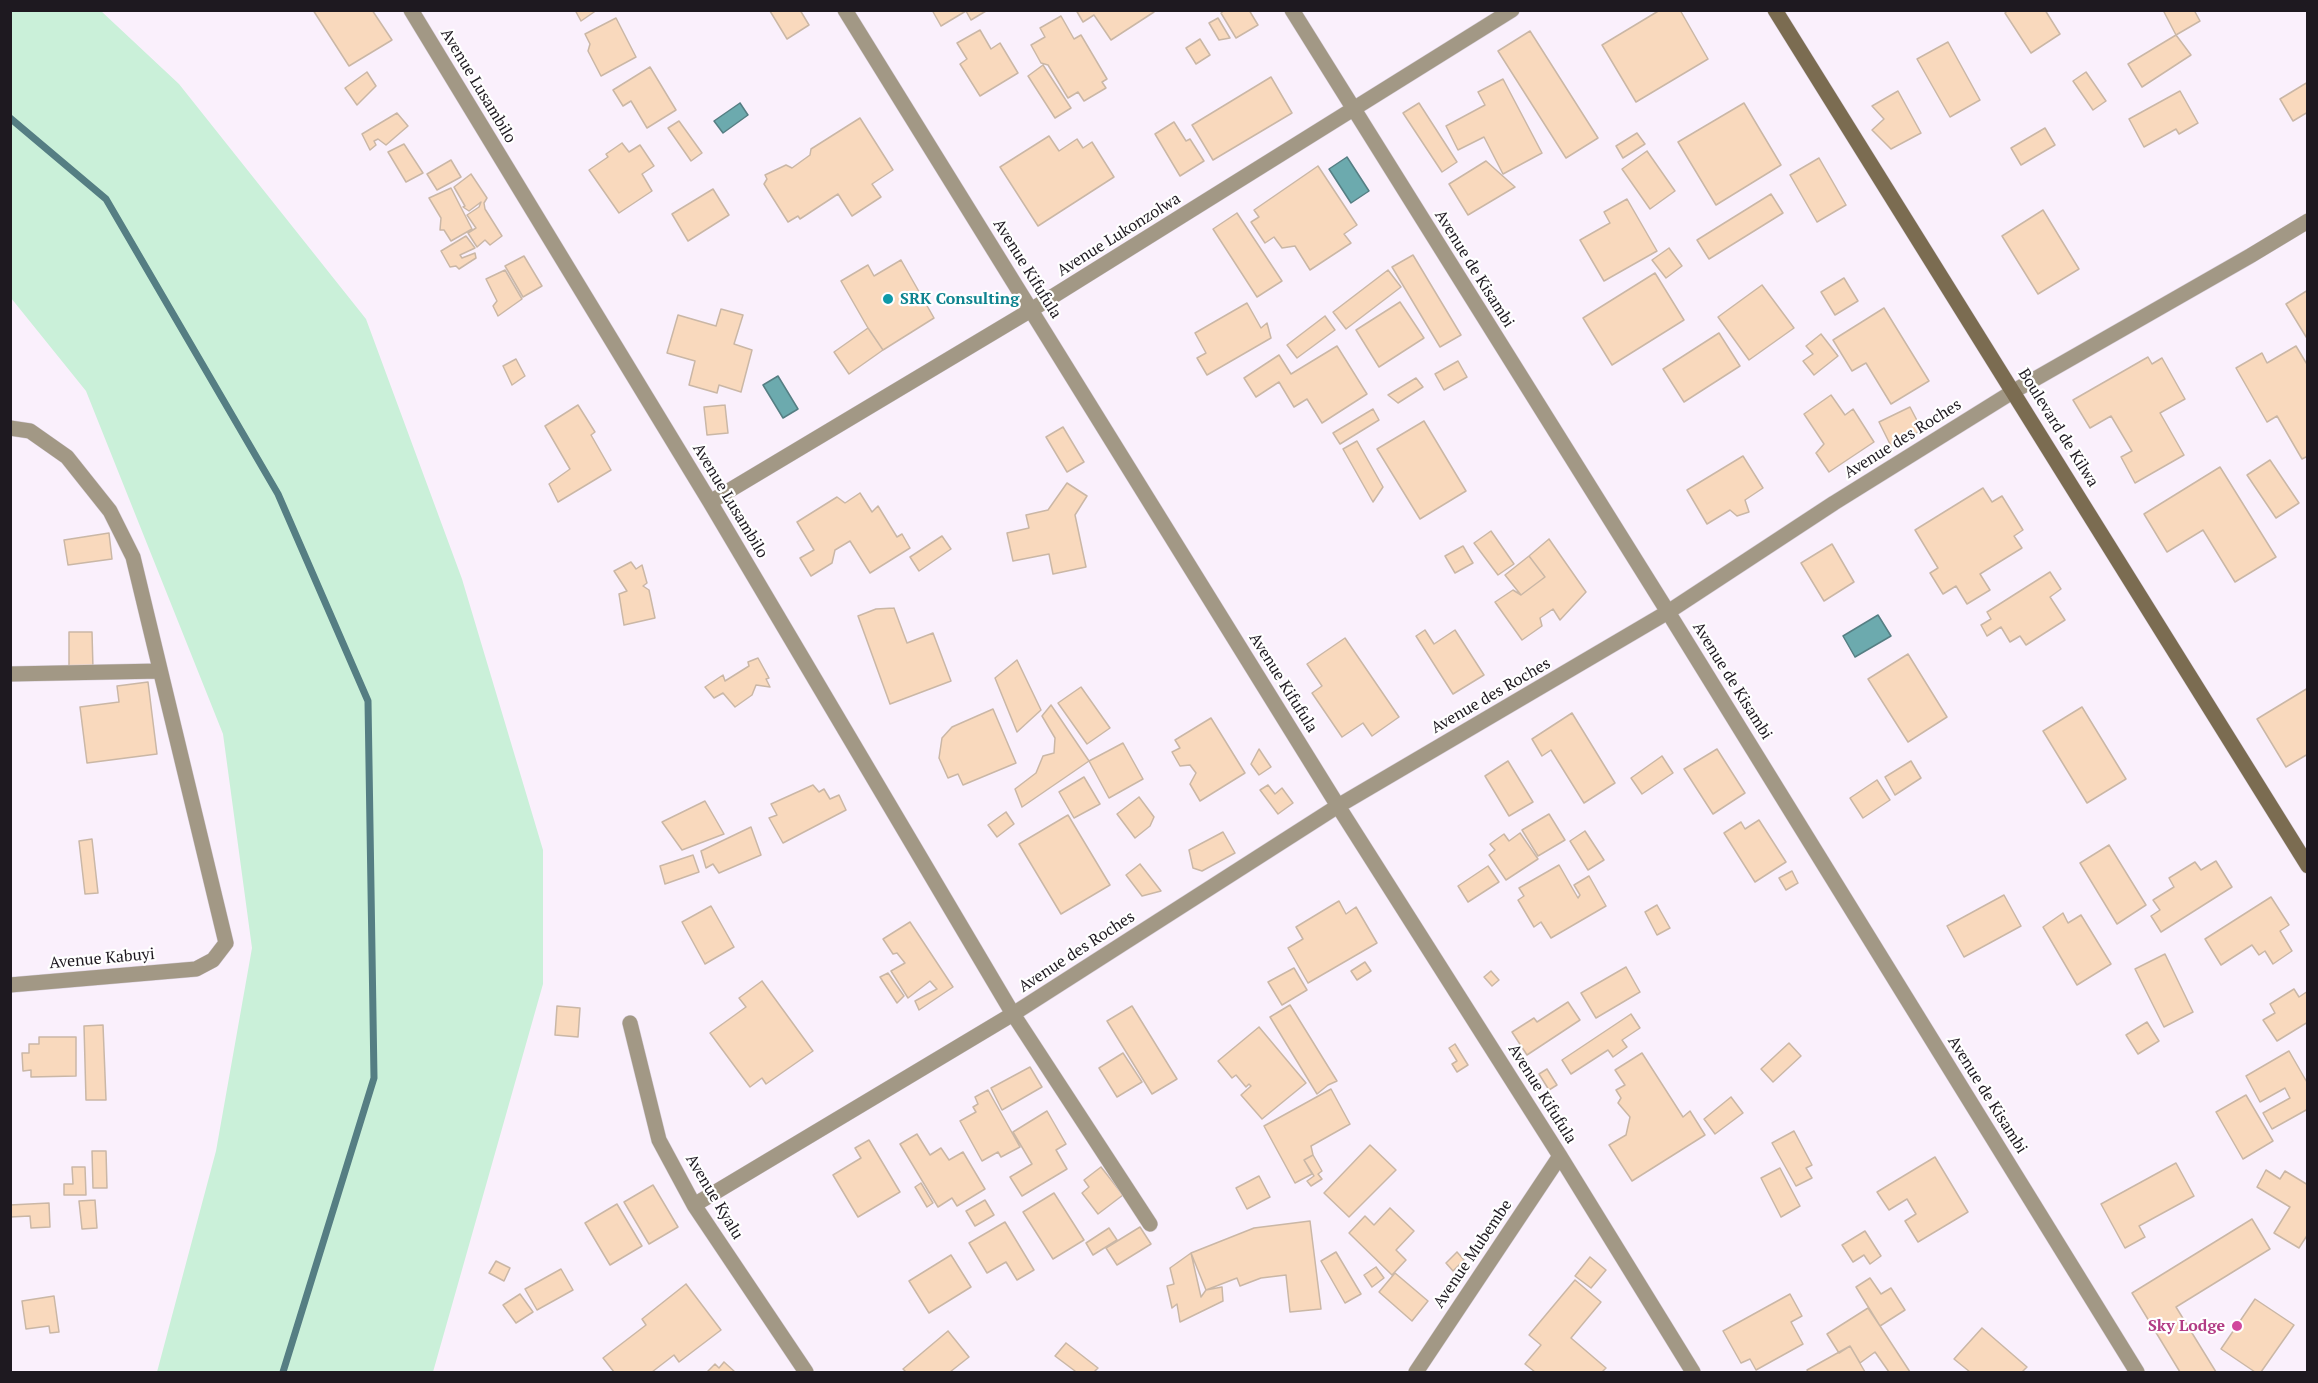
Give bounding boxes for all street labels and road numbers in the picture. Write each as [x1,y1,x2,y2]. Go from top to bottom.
street label: Avenue Lusambilo [436,25,520,147]
street label: Avenue Lukonzolwa [1054,189,1184,281]
street label: Avenue de Kisambi [1430,207,1518,331]
street label: Avenue Kifufula [989,216,1065,322]
street label: Boulevard de Kilwa [2014,365,2102,491]
street label: Avenue des Roches [1841,395,1965,483]
street label: Avenue Lusambilo [688,440,772,562]
street label: Avenue de Kisambi [1688,619,1776,743]
street label: Avenue Kifufula [1245,630,1321,736]
street label: Avenue des Roches [1428,654,1554,738]
street label: Avenue des Roches [1015,907,1139,997]
street label: Avenue Kabuyi [49,945,155,973]
street label: Avenue de Kisambi [1943,1033,2031,1157]
street label: Avenue Kifufula [1504,1041,1580,1147]
street label: Avenue Kyalu [681,1151,747,1243]
street label: Avenue Mubembe [1430,1196,1516,1312]

